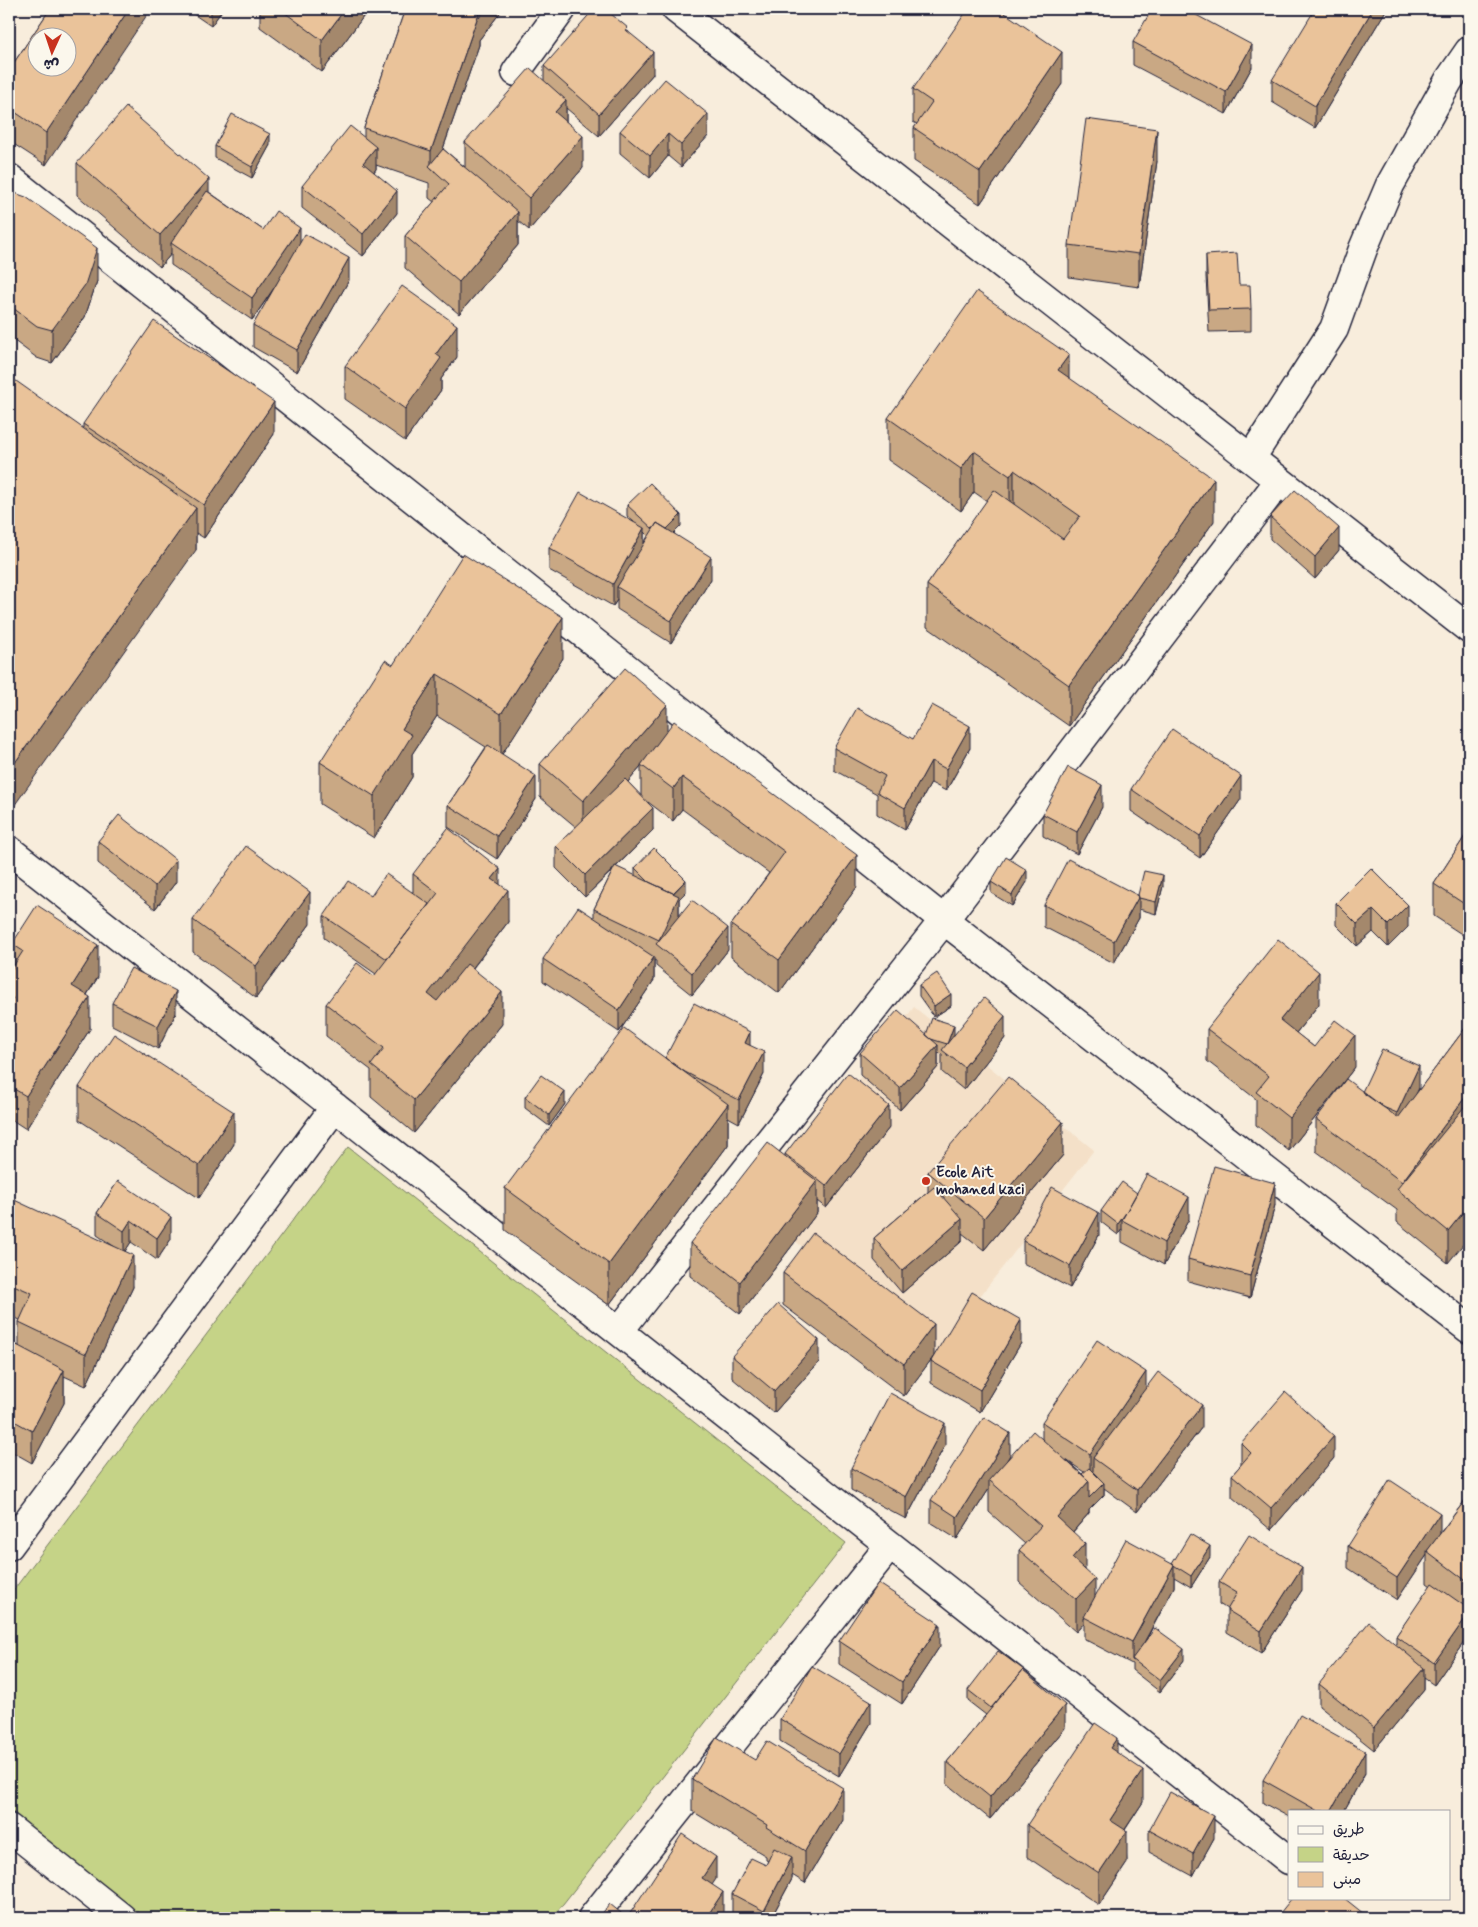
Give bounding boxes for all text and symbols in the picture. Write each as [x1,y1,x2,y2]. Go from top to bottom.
north arrow [28,28,78,78]
text: ش [43,55,60,73]
place label: Ecole Ait mohaned kaci [936,1163,1024,1200]
marker: Ecole Ait mohaned kaci [920,1175,932,1187]
legend [1288,1810,1450,1900]
text: طريق [1333,1820,1365,1840]
text: حديقة [1333,1846,1370,1866]
text: مبنى [1333,1870,1361,1890]

